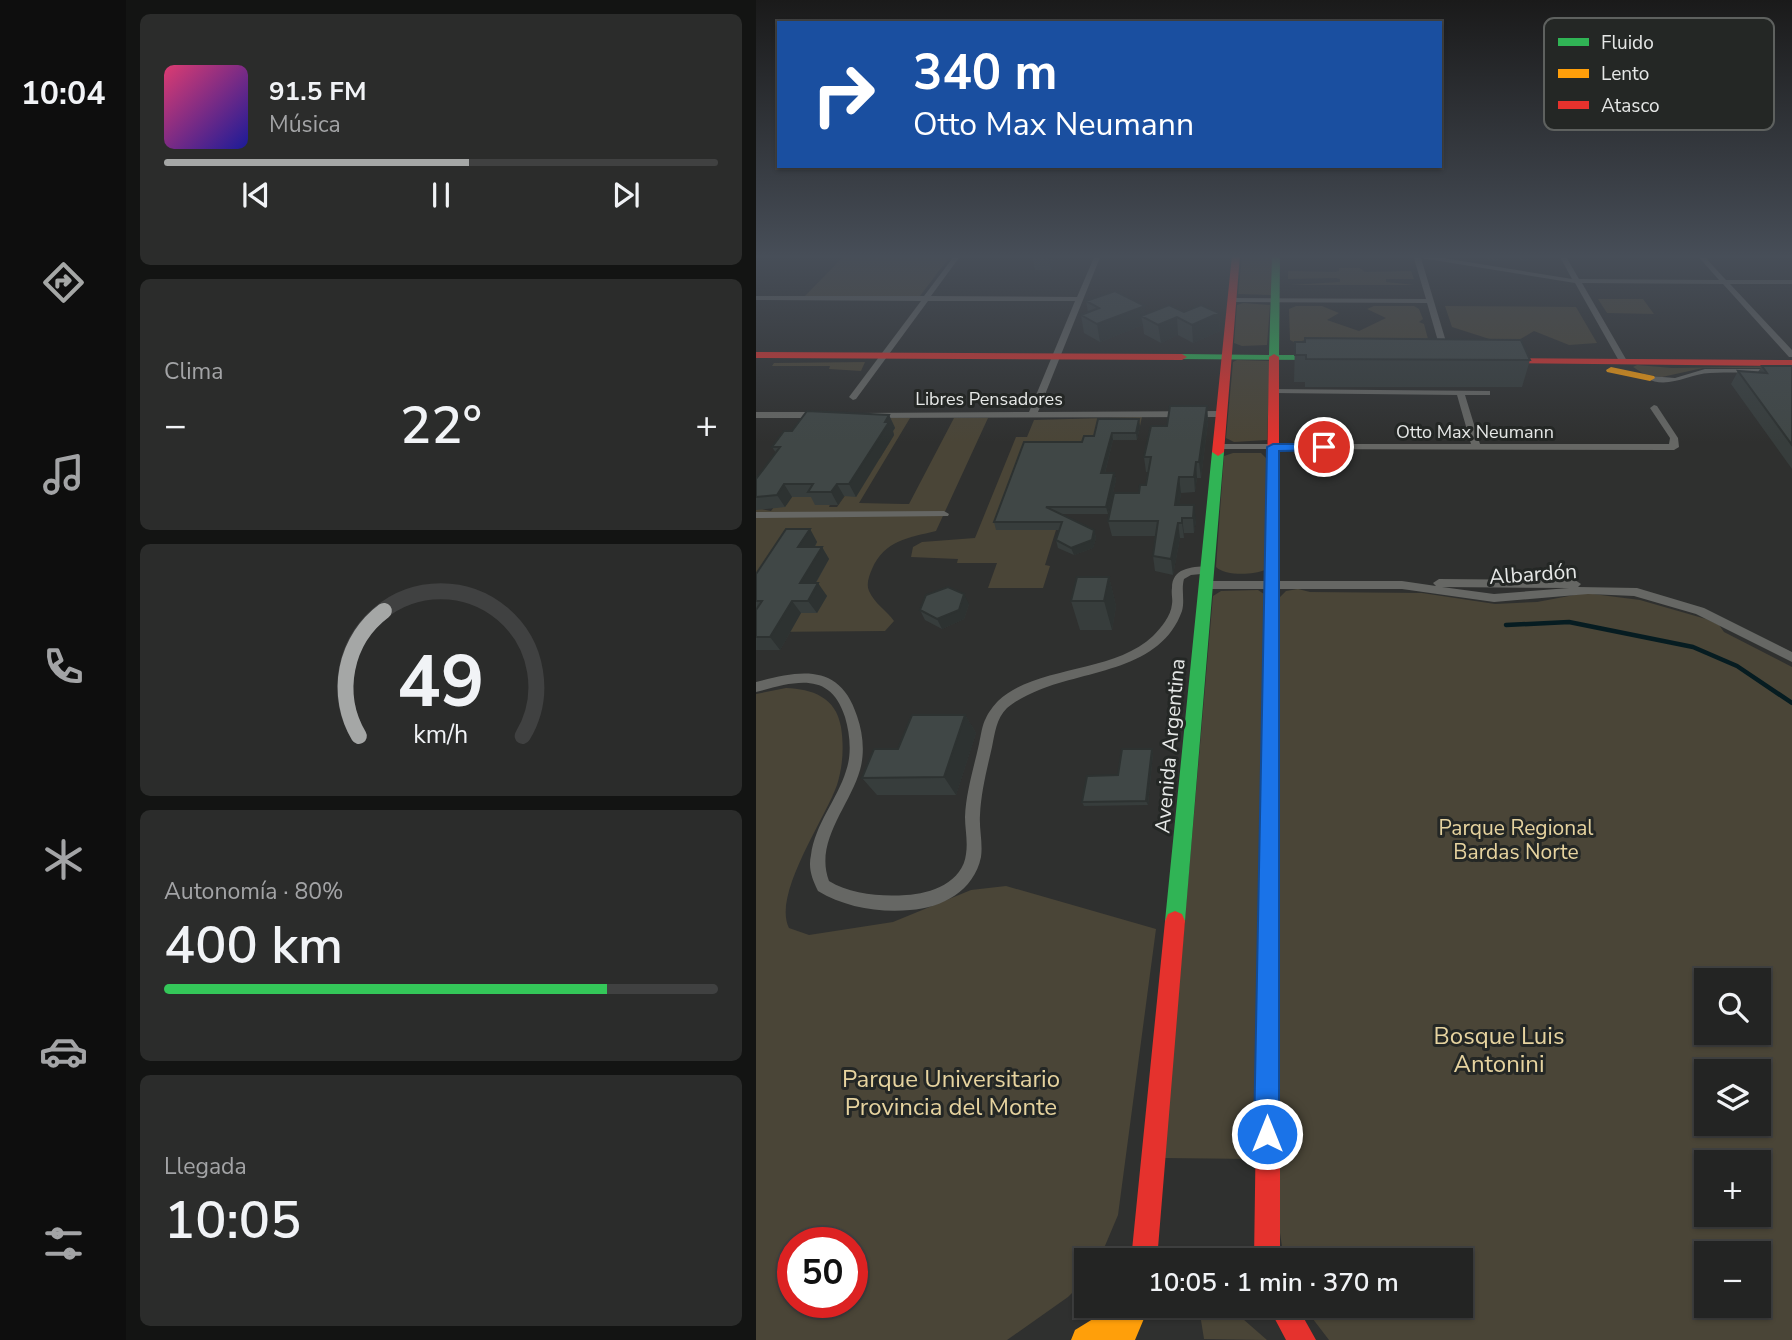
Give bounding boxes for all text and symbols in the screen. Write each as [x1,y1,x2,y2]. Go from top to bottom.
legend [1544,18,1774,130]
text: Fluido [1601,30,1654,56]
text: 340 m [913,39,1057,106]
icon: right [798,49,889,140]
text: Lento [1601,61,1649,87]
text: 10:04 [21,72,105,115]
text: 91.5 FM [269,74,366,109]
text: Atasco [1601,93,1660,119]
text: Otto Max Neumann [913,103,1194,146]
text: Música [269,109,341,140]
icon: previous [237,176,275,214]
icon: pause [422,176,460,214]
icon: next [607,176,645,214]
icon: directions [39,258,88,307]
text: Clima [164,356,224,387]
street label: Libres Pensadores [915,387,1063,411]
text: 22° [400,390,482,461]
text: − [164,400,187,451]
text: + [695,400,718,451]
pin [1294,417,1354,477]
street label: Otto Max Neumann [1396,420,1554,444]
icon: arrive [1305,428,1343,466]
icon: music [39,450,88,499]
street label: Albardón [1488,557,1578,591]
text: 49 [397,632,485,732]
icon: phone [39,642,88,691]
street label: Avenida Argentina [1148,657,1192,835]
text: km/h [413,718,469,752]
park label: Parque Regional Bardas Norte [1438,814,1594,866]
icon: climate [39,835,88,884]
text: Autonomía · 80% [164,876,344,907]
text: 400 km [164,910,343,981]
map controls [1694,968,1771,1318]
button: search [1694,968,1771,1045]
park label: Bosque Luis Antonini [1434,1020,1564,1080]
icon: car [39,1027,88,1076]
button: layers [1694,1059,1771,1136]
park label: Parque Universitario Provincia del Monte [842,1063,1060,1123]
position arrow [1230,1097,1304,1171]
button: + [1694,1150,1771,1227]
text: Llegada [164,1151,247,1182]
text: 10:05 [164,1185,301,1256]
icon: filters [39,1219,88,1268]
speed limit sign: 50 [777,1227,868,1318]
button: − [1694,1241,1771,1318]
text: 10:05 · 1 min · 370 m [1148,1265,1399,1300]

